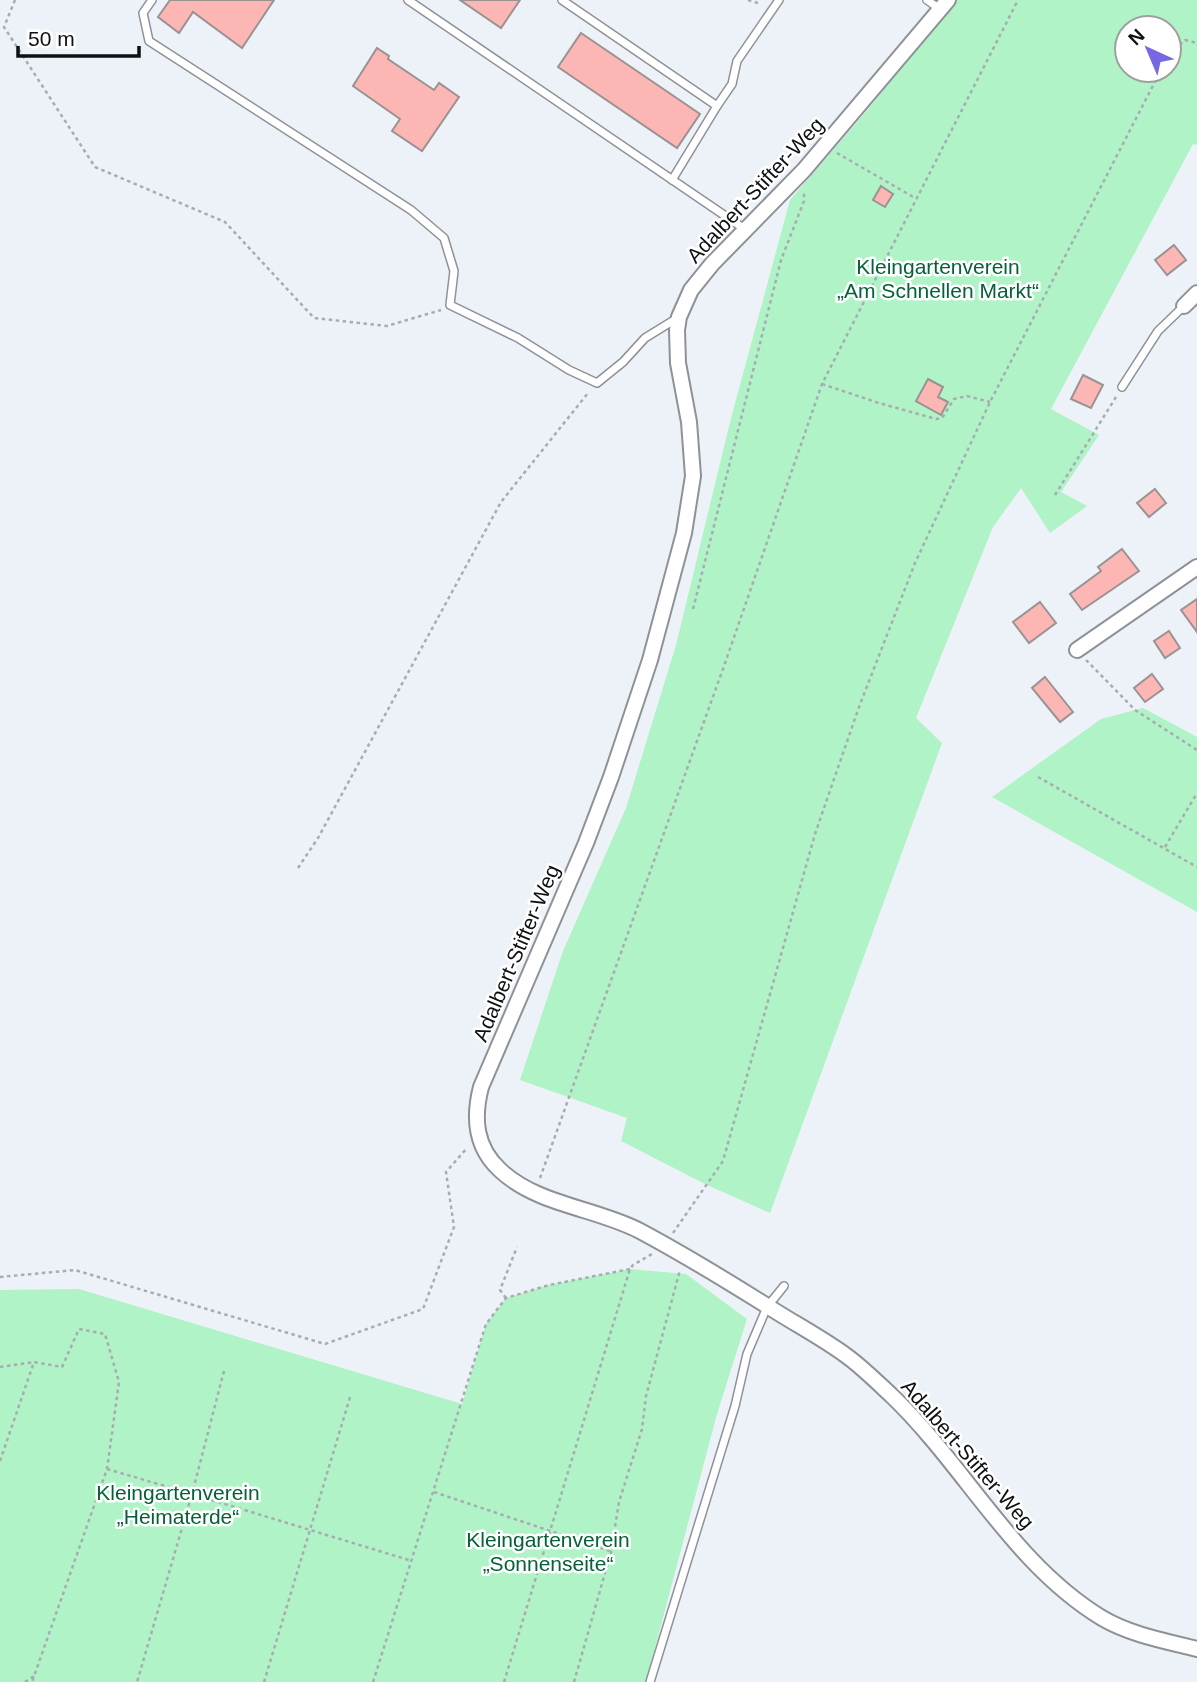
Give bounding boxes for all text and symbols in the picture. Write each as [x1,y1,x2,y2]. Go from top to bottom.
scale bar [18,14,138,58]
north arrow [1113,14,1183,84]
text: N [1124,25,1149,49]
text: 50 m [28,27,75,50]
street label: Adalbert-Stifter-Weg [682,113,828,267]
park label: Kleingartenverein „Am Schnellen Markt“ [837,255,1039,302]
street label: Adalbert-Stifter-Weg [468,861,564,1045]
street label: Adalbert-Stifter-Weg [897,1375,1039,1533]
park label: Kleingartenverein „Heimaterde“ [96,1481,260,1528]
park label: Kleingartenverein „Sonnenseite“ [466,1528,630,1575]

